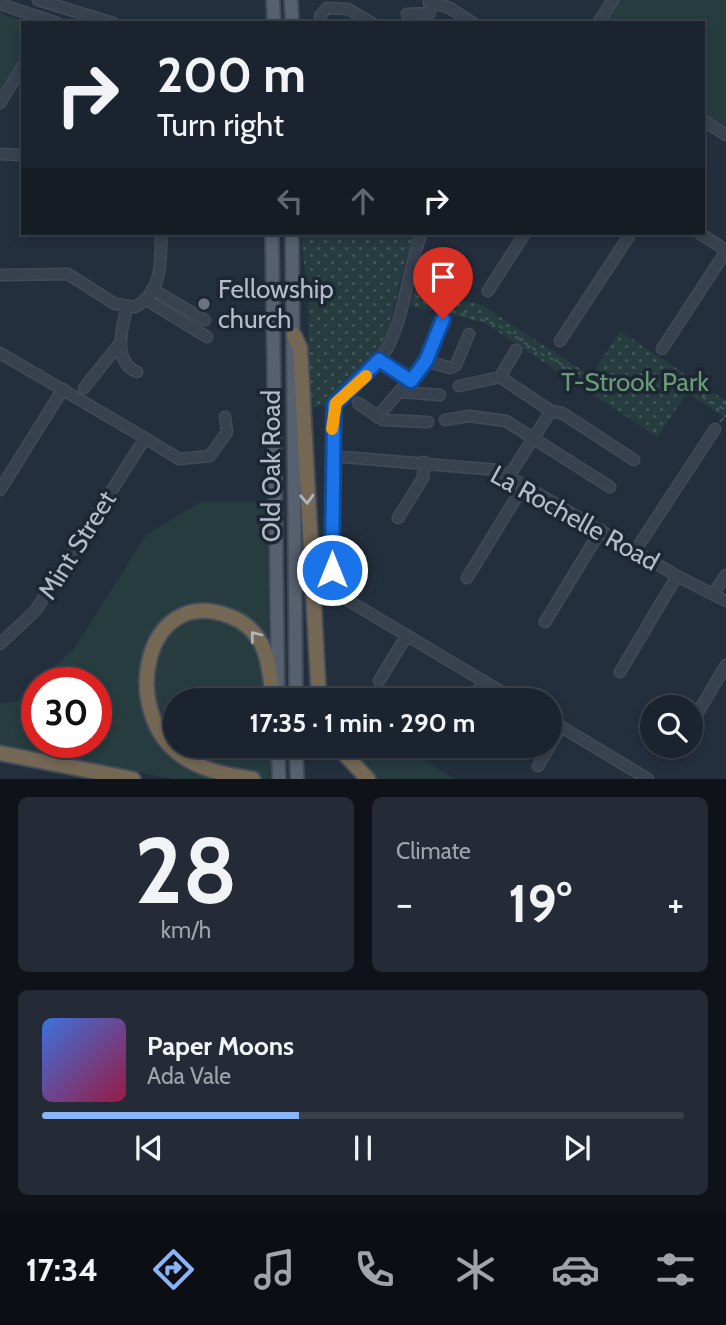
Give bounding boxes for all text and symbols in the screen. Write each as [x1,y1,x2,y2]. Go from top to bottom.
text: 200 m [157,45,306,104]
icon: right [42,49,133,140]
text: Turn right [157,105,284,144]
icon: left [271,182,309,220]
icon: ahead [344,182,382,220]
icon: right [417,182,455,220]
pin [413,247,473,319]
icon: arrive [424,258,462,296]
place label: Fellowship church [218,273,334,335]
marker: Fellowship church [196,296,212,312]
park label: T-Strook Park [561,366,709,398]
street label: Old Oak Road [255,390,287,542]
street label: La Rochelle Road [485,458,665,578]
street label: Mint Street [31,485,123,605]
one-way arrow [300,494,315,505]
position arrow [295,533,369,607]
one-way arrow [250,631,263,643]
speed limit sign: 30 [21,667,112,758]
map controls [640,695,703,758]
button: search [640,695,703,758]
text: 17:35 · 1 min · 290 m [250,707,475,739]
text: 28 [134,815,238,926]
text: Climate [396,837,471,865]
text: 19° [508,872,572,935]
text: − [396,880,413,927]
text: + [667,880,684,927]
text: km/h [161,916,211,944]
text: Paper Moons [147,1030,294,1062]
text: Ada Vale [147,1062,231,1090]
icon: previous [130,1129,168,1167]
icon: pause [344,1129,382,1167]
icon: next [558,1129,596,1167]
icon: directions [149,1245,198,1294]
icon: music [250,1245,299,1294]
icon: phone [350,1245,399,1294]
icon: climate [451,1245,500,1294]
icon: car [551,1245,600,1294]
icon: filters [651,1245,700,1294]
text: 17:34 [26,1250,98,1289]

